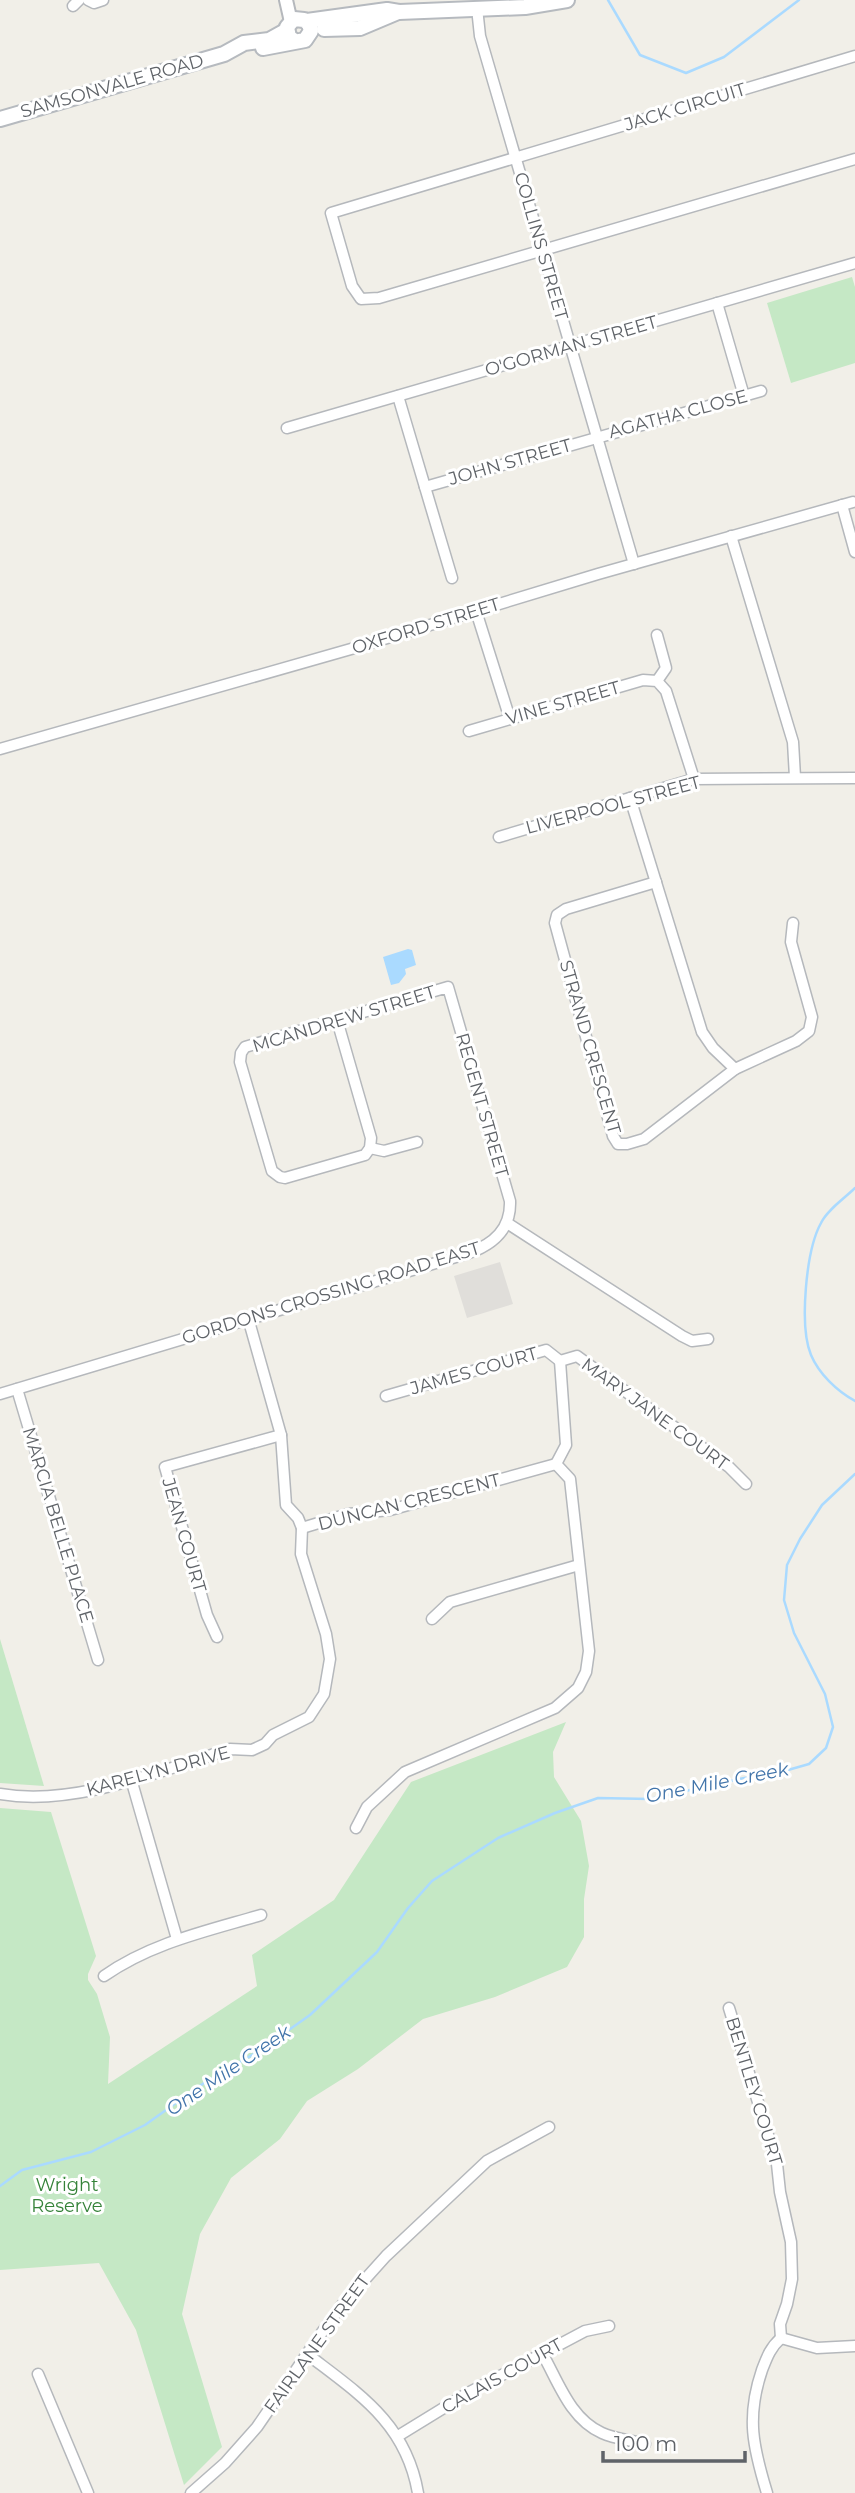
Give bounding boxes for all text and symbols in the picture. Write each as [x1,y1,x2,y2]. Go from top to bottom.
street label: SAMSONVALE ROAD [18,49,206,123]
street label: JACK CIRCUIT [621,78,749,136]
street label: COLLINS STREET [509,169,573,323]
street label: O'GORMAN STREET [482,311,660,381]
street label: AGATHA CLOSE [606,385,750,443]
street label: JOHN STREET [445,434,575,490]
street label: OXFORD STREET [349,593,503,659]
street label: VINE STREET [503,676,623,730]
street label: LIVERPOOL STREET [523,771,704,839]
street label: STRAND CRESCENT [555,957,626,1137]
street label: MCANDREW STREET [250,980,439,1057]
street label: REGENT STREET [451,1030,513,1180]
street label: GORDONS CROSSING ROAD EAST [179,1237,483,1349]
street label: JAMES COURT [407,1342,541,1400]
street label: MARY JANE COURT [577,1353,734,1475]
street label: MARCIA BELLE PLACE [18,1425,98,1625]
street label: DUNCAN CRESCENT [316,1469,503,1535]
street label: JEAN COURT [157,1474,211,1595]
street label: KARELYN DRIVE [84,1741,232,1801]
water label: One Mile Creek [644,1757,791,1808]
street label: BENTLEY COURT [721,2014,787,2168]
water label: One Mile Creek [162,2020,296,2121]
park label: Wright Reserve [31,2174,103,2217]
street label: FAIRLANE STREET [259,2270,375,2418]
street label: CALAIS COURT [438,2333,567,2418]
scale bar [603,2420,745,2464]
text: 100 m [614,2431,677,2456]

